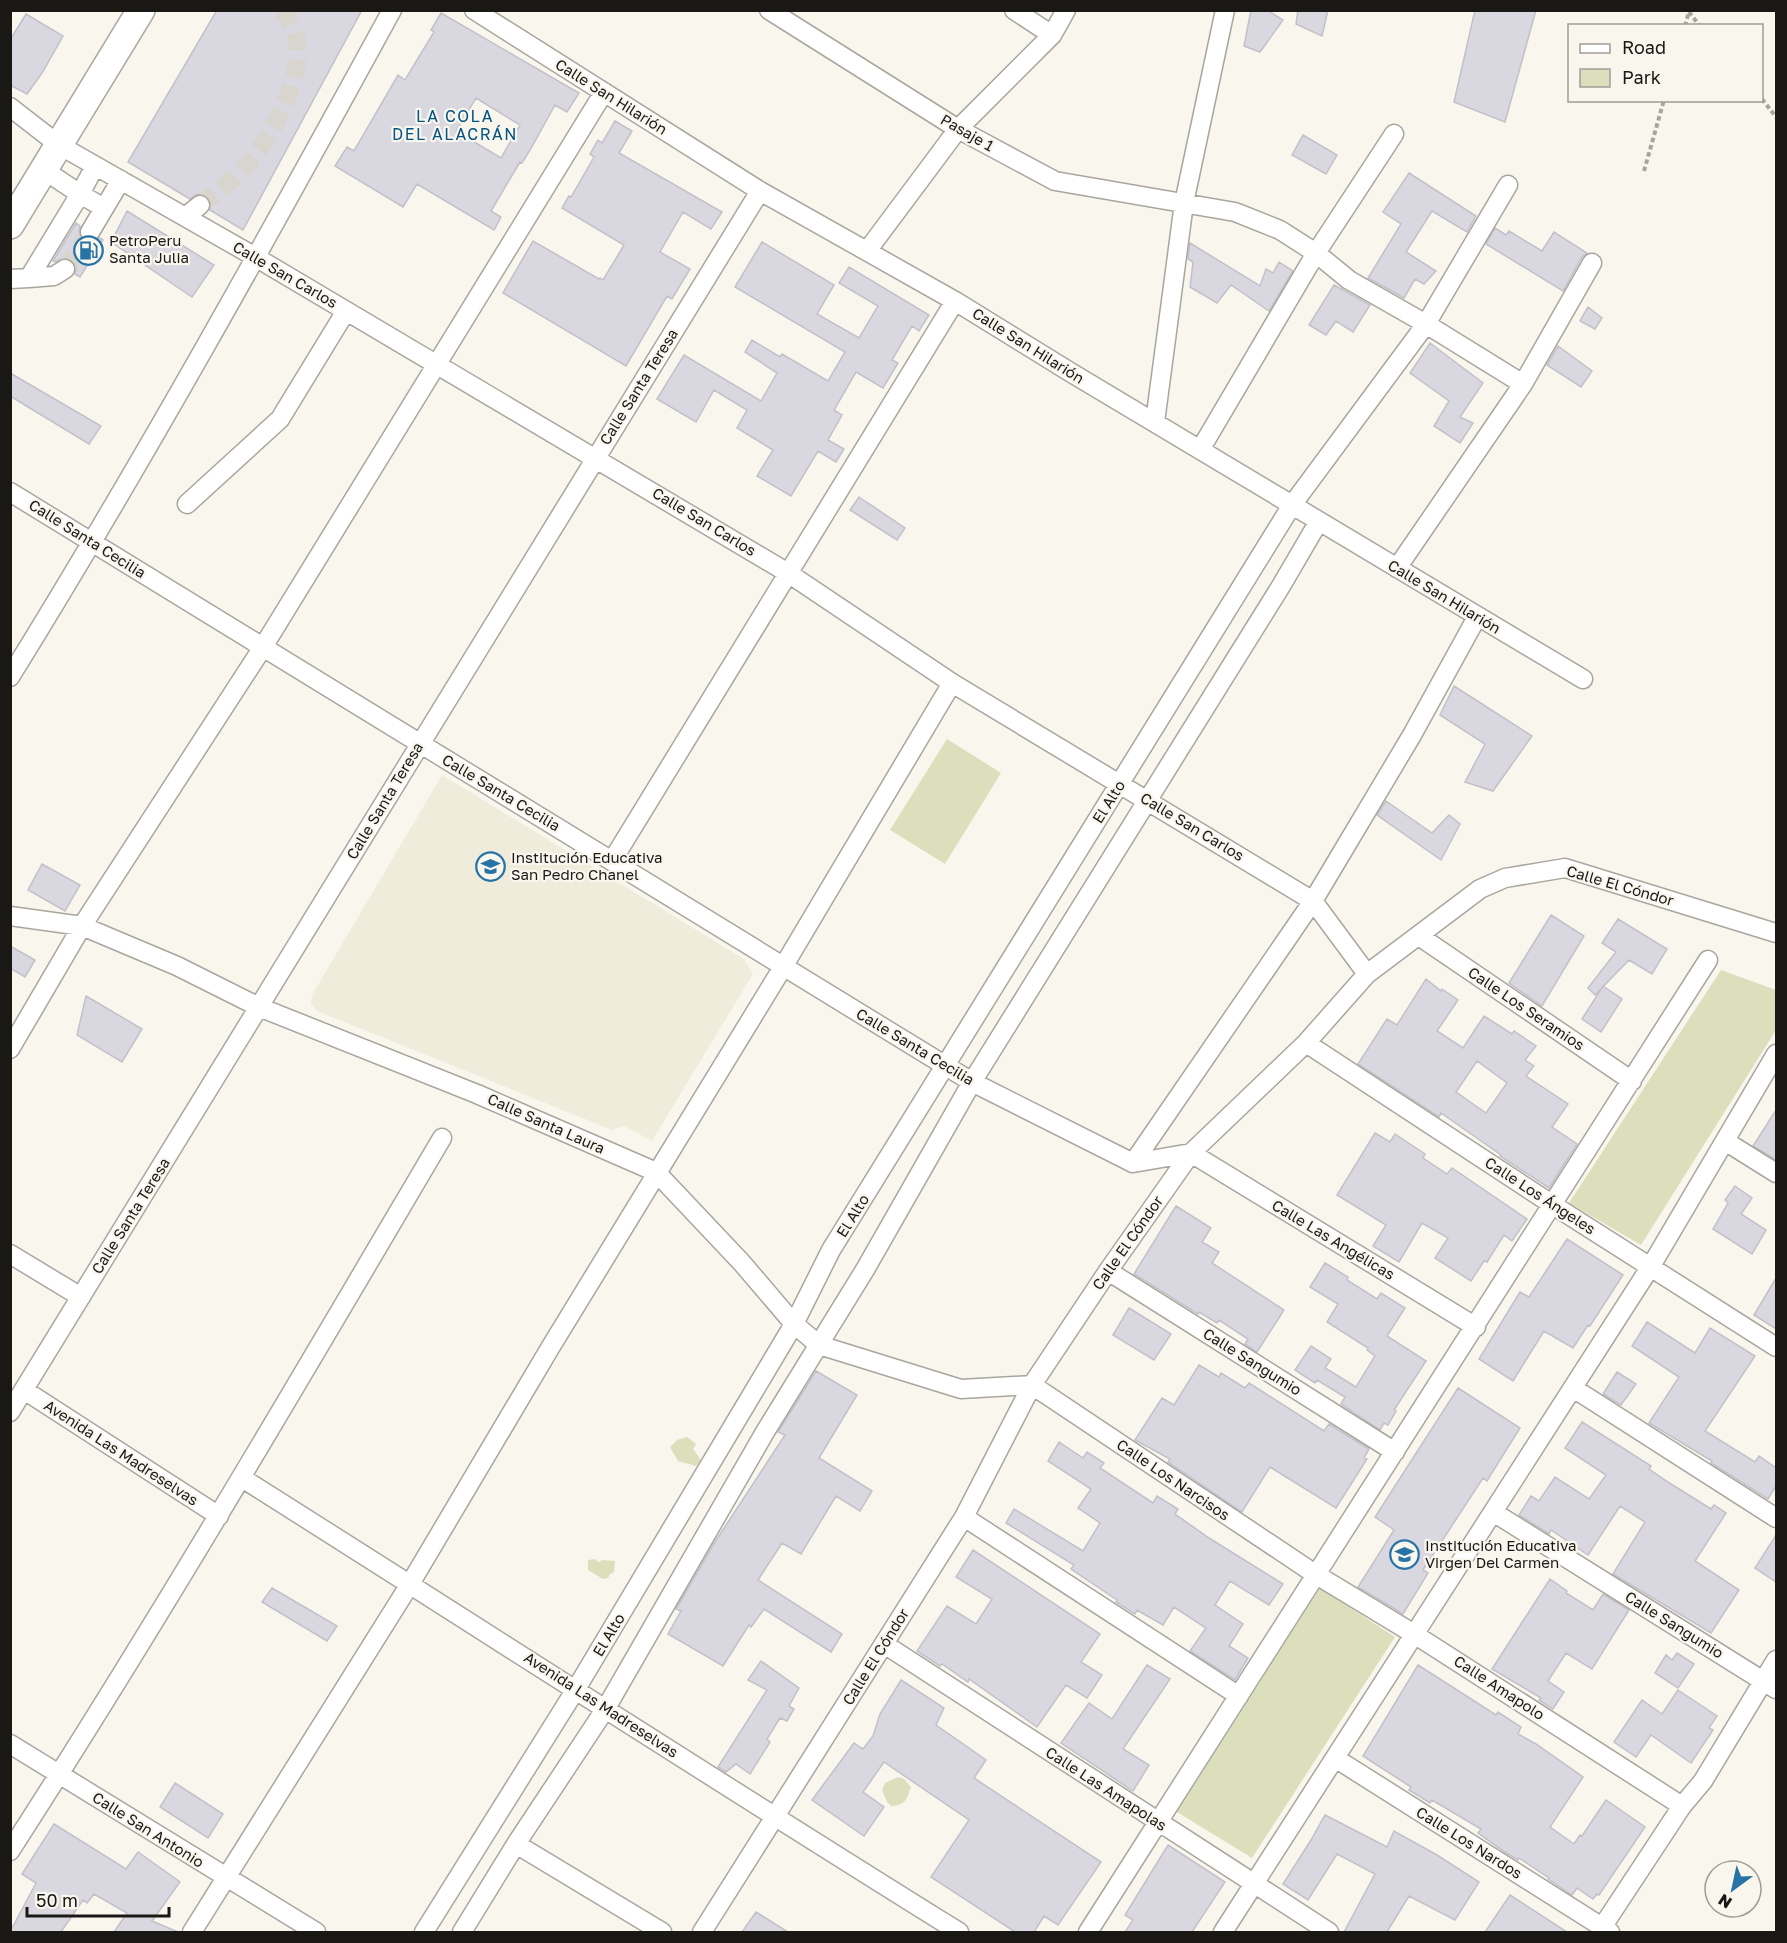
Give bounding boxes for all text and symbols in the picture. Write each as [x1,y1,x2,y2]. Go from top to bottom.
legend [1568,24,1763,102]
text: Road [1622,36,1666,58]
street label: Calle San Hilarión [552,54,671,138]
text: Park [1622,66,1661,88]
district label: LA COLA DEL ALACRÁN [392,106,518,144]
street label: Pasaje 1 [938,110,997,155]
place label: PetroPeru Santa Julia [109,231,189,266]
fuel station icon: PetroPeru Santa Julia [72,234,104,266]
street label: Calle San Carlos [230,237,341,311]
street label: Calle San Hilarión [969,303,1088,387]
street label: Calle Santa Teresa [595,325,681,448]
street label: Calle San Carlos [649,483,760,559]
street label: Calle Santa Cecilia [26,495,149,581]
street label: Calle San Hilarión [1385,555,1504,637]
street label: Calle Santa Teresa [342,739,426,862]
street label: Calle Santa Cecilia [439,750,564,834]
street label: El Alto [1088,777,1128,826]
street label: Calle San Carlos [1137,788,1248,864]
place label: Institución Educativa San Pedro Chanel [511,848,662,883]
school or university icon: Institución Educativa San Pedro Chanel [474,851,506,883]
street label: Calle El Cóndor [1565,861,1676,909]
street label: Calle Los Seramios [1465,963,1588,1054]
street label: Calle Santa Cecilia [853,1004,978,1088]
street label: Calle Santa Laura [485,1089,608,1157]
street label: Calle Los Ángeles [1482,1153,1599,1238]
street label: Calle Santa Teresa [87,1154,173,1277]
street label: El Alto [832,1191,872,1240]
street label: Calle El Cóndor [1088,1192,1166,1293]
street label: Calle Las Angélicas [1269,1195,1398,1283]
street label: Calle Sangumio [1200,1324,1305,1399]
street label: Avenida Las Madreselvas [41,1396,202,1509]
street label: Calle Los Narcisos [1114,1435,1233,1524]
place label: Institución Educativa Virgen Del Carmen [1425,1536,1576,1571]
school or university icon: Institución Educativa Virgen Del Carmen [1388,1539,1420,1571]
street label: Calle Sangumio [1622,1587,1727,1662]
street label: Calle El Cóndor [838,1605,912,1708]
street label: El Alto [588,1610,628,1659]
street label: Avenida Las Madreselvas [521,1648,682,1761]
street label: Calle Amapolo [1451,1651,1548,1723]
street label: Calle Las Amapolas [1043,1742,1170,1834]
street label: Calle San Antonio [89,1788,208,1871]
street label: Calle Los Nardos [1413,1802,1526,1882]
north arrow [1703,1859,1763,1919]
scale bar [27,1880,170,1918]
text: 50 m [36,1889,78,1911]
text: N [1714,1890,1735,1913]

